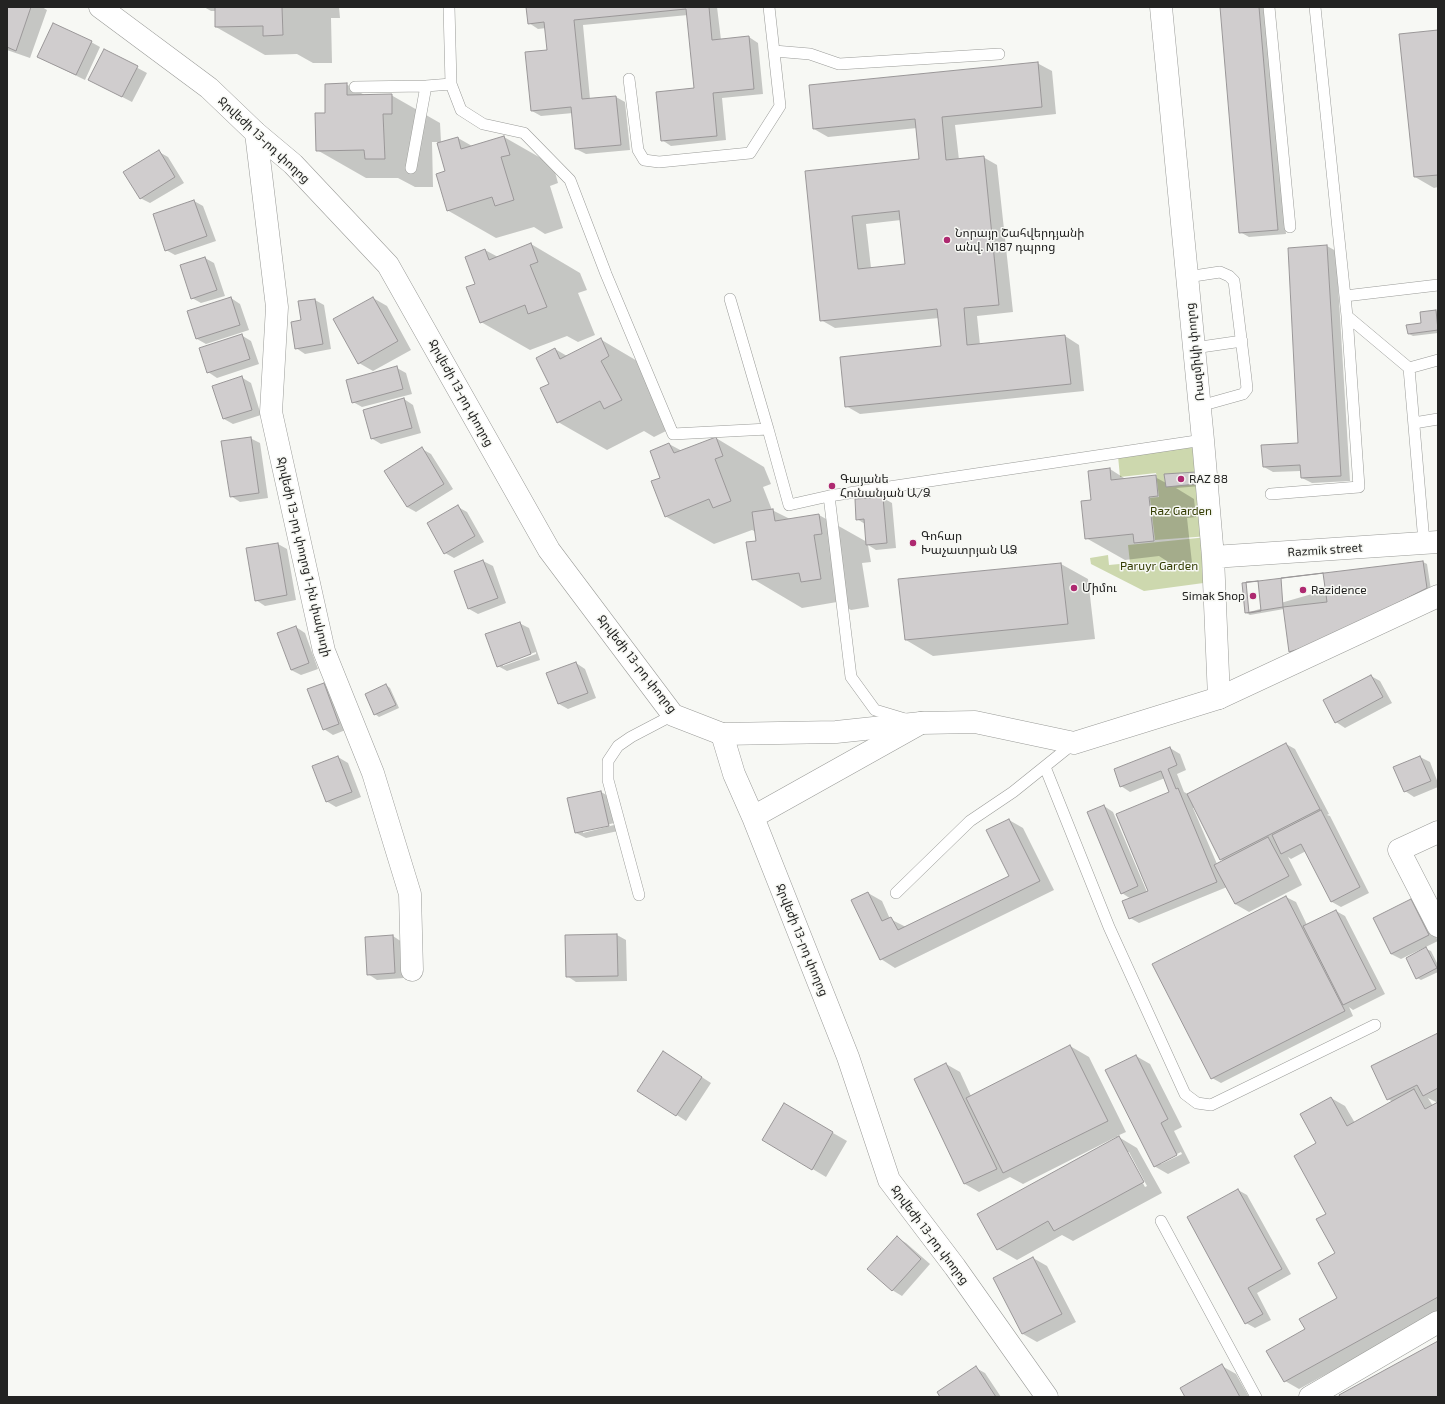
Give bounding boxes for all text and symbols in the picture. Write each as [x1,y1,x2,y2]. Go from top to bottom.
street label: Ջրվեժի 13-րդ փողոց [215,94,313,186]
place label: Նորայր Շահվերդյանի անվ. N187 դպրոց [955,226,1084,254]
marker: Նորայր Շահվերդյանի անվ. N187 դպրոց [942,235,952,245]
street label: Ռազմիկի փողոց [1183,302,1207,402]
street label: Ջրվեժի 13-րդ փողոց [426,337,496,449]
street label: Ջրվեժի 13-րդ փողոց 1-ին փակուղի [274,455,334,659]
place label: Գայանե Հունանյան Ա/Ձ [840,472,931,500]
place label: RAZ 88 [1189,472,1228,486]
marker: RAZ 88 [1176,474,1186,484]
marker: Գայանե Հունանյան Ա/Ձ [827,481,837,491]
park label: Raz Garden [1150,504,1212,518]
place label: Գոհար Խաչատրյան ԱՁ [921,529,1018,557]
marker: Գոհար Խաչատրյան ԱՁ [908,538,918,548]
street label: Razmik street [1287,540,1363,560]
park label: Paruyr Garden [1120,559,1198,573]
place label: Միմու [1082,581,1117,595]
marker: Միմու [1069,583,1079,593]
place label: Razidence [1311,583,1367,597]
marker: Razidence [1298,585,1308,595]
place label: Simak Shop [1182,589,1245,603]
marker: Simak Shop [1248,591,1258,601]
street label: Ջրվեժի 13-րդ փողոց [594,612,680,716]
street label: Ջրվեժի 13-րդ փողոց [773,882,831,998]
street label: Ջրվեժի 13-րդ փողոց [888,1183,972,1287]

